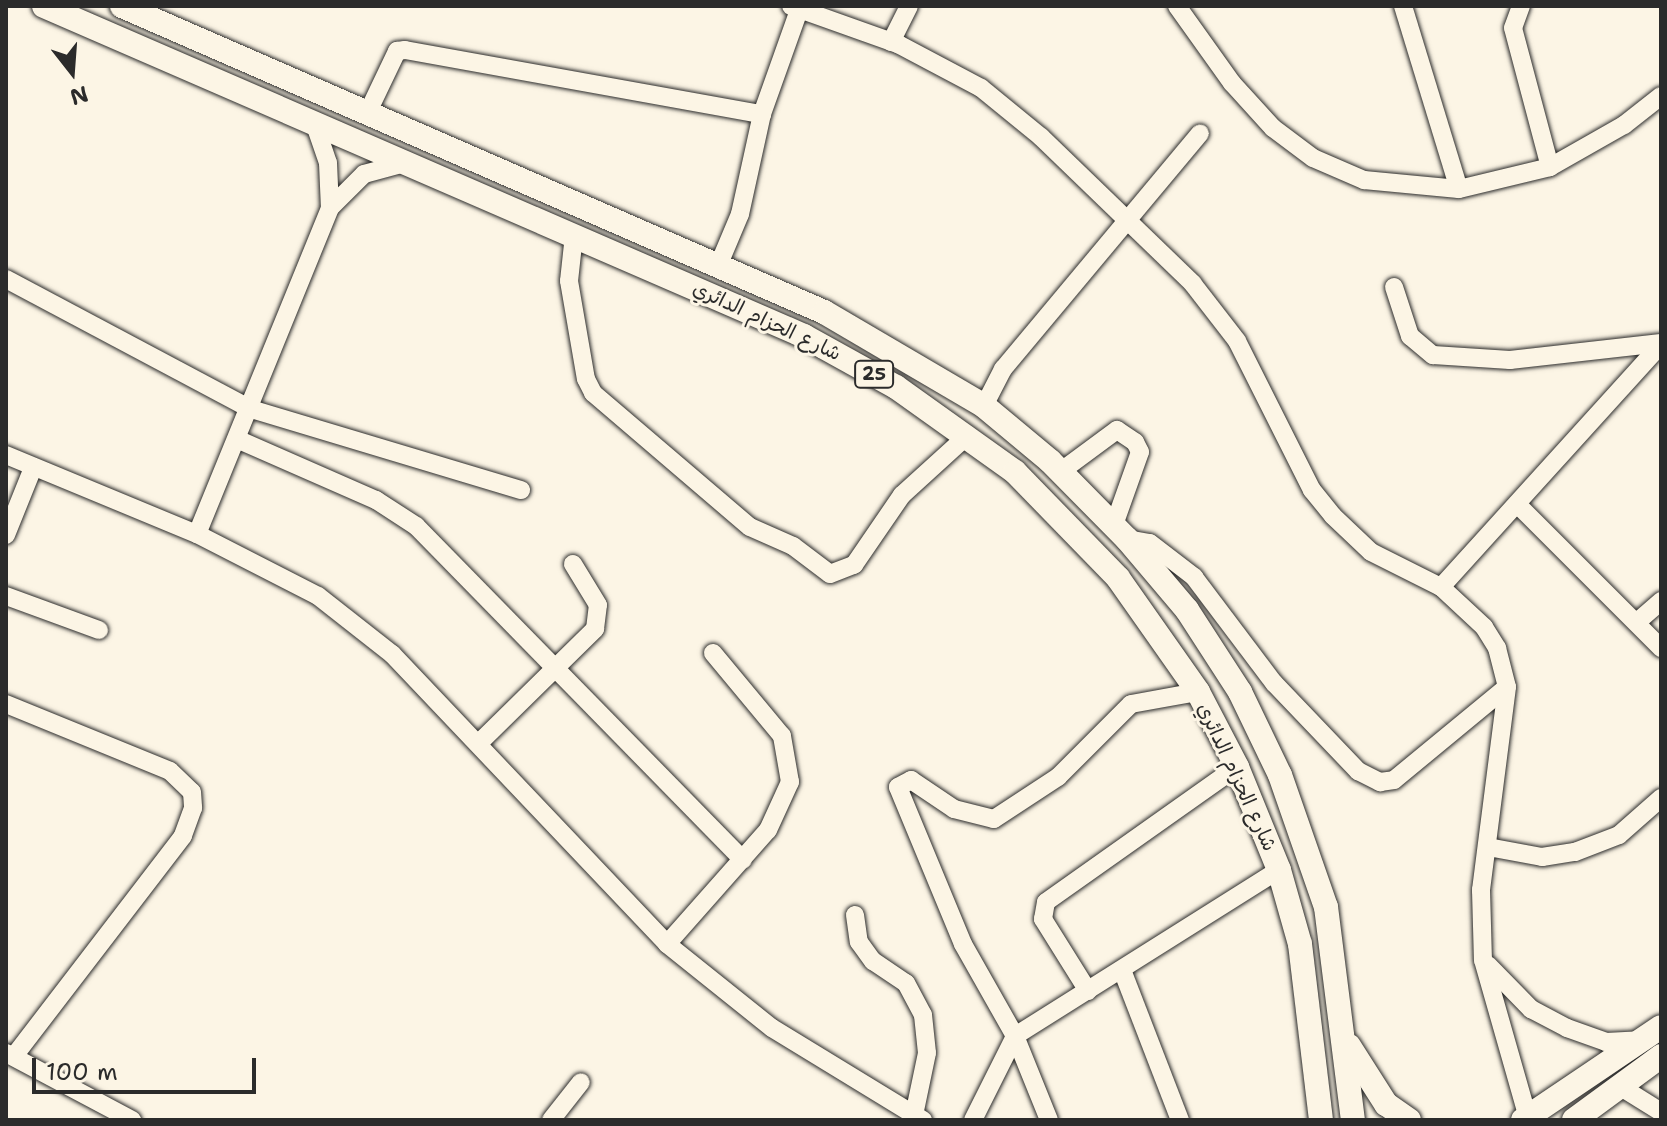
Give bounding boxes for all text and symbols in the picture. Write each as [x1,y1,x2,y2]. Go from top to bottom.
north arrow [32,32,112,112]
text: N [67,79,92,112]
street label: شارع الحزام الدائري [689,276,845,366]
road number: 25 [854,360,894,388]
street label: شارع الحزام الدائري [1192,699,1282,855]
scale bar [36,1042,260,1092]
text: 100 m [46,1056,118,1088]

